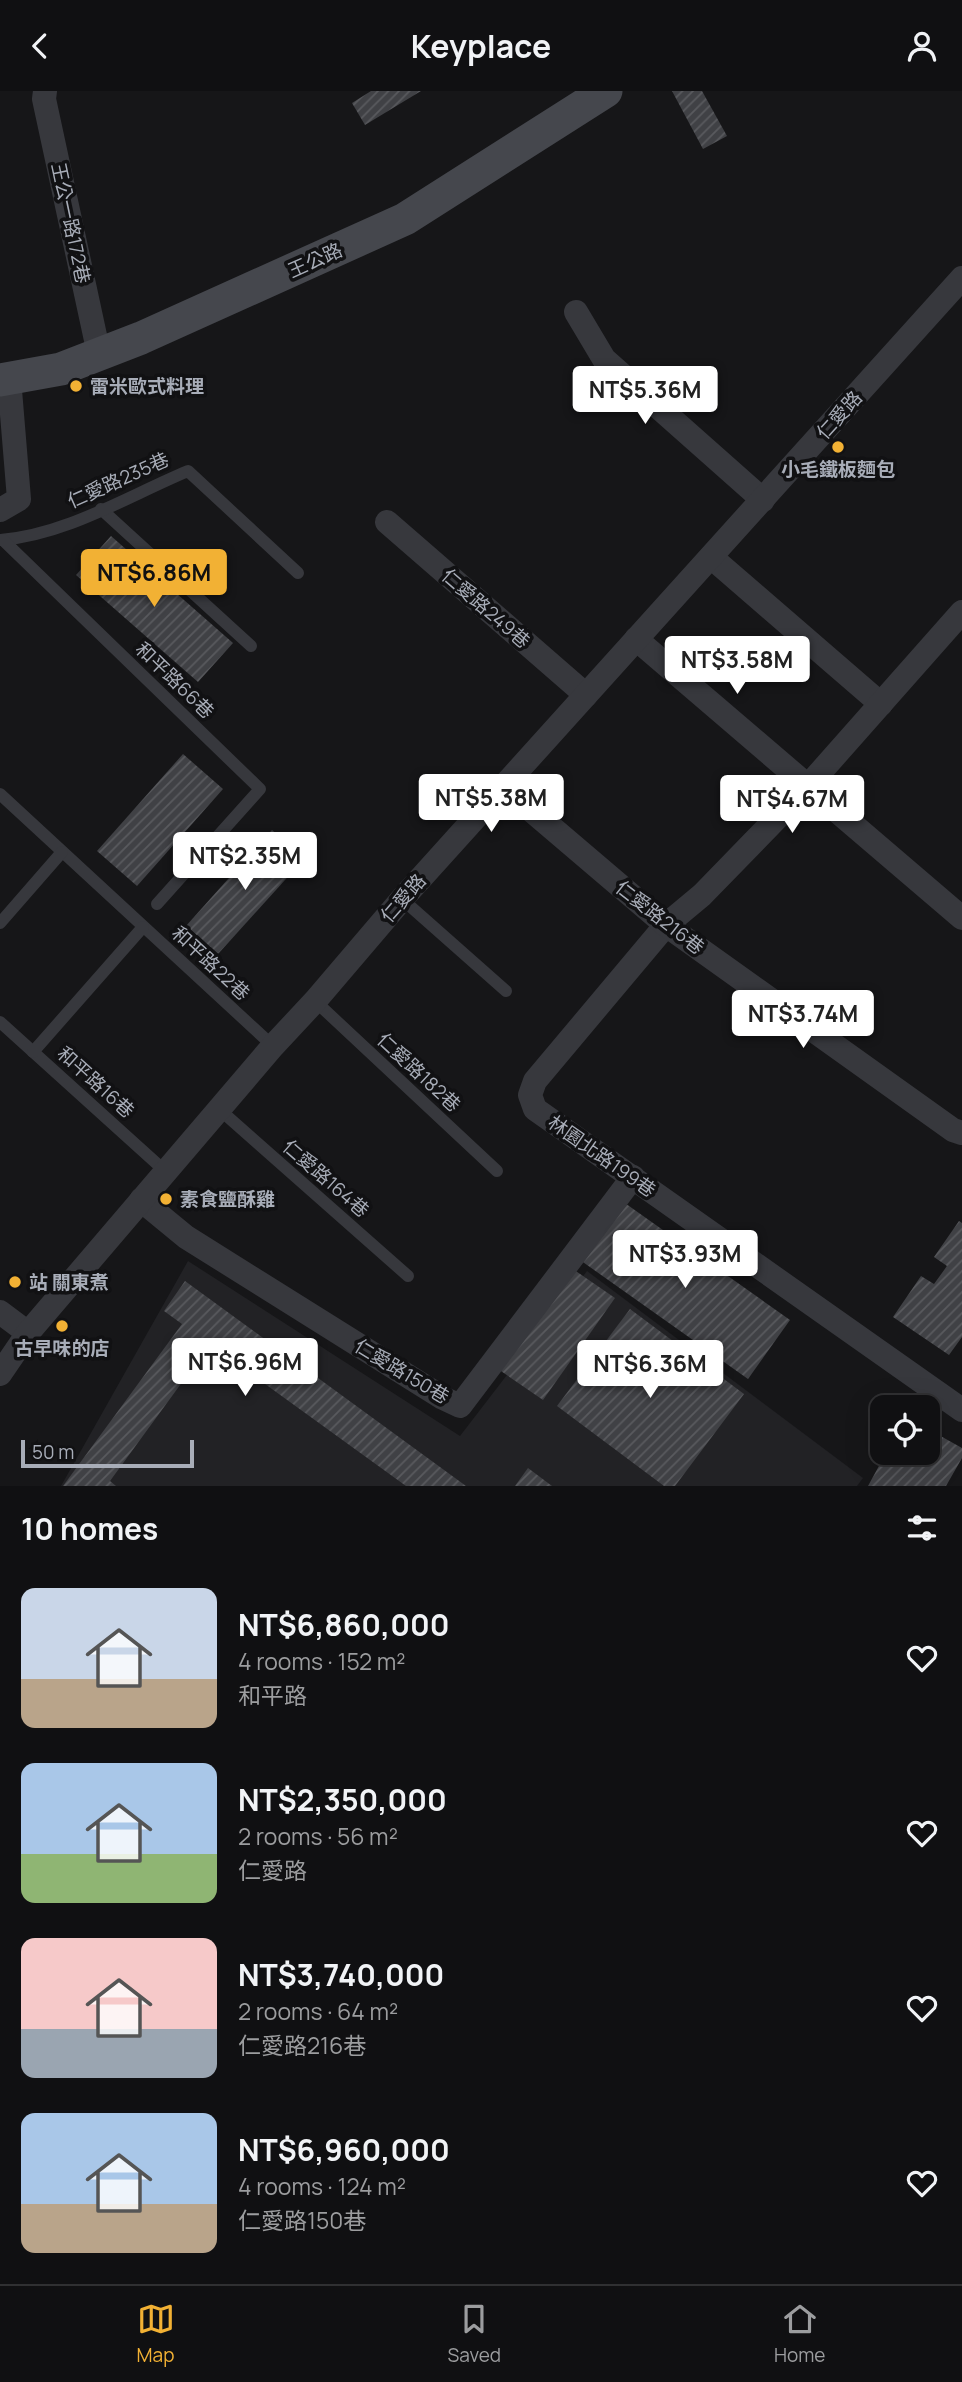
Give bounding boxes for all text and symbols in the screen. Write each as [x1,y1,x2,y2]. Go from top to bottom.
text: Keyplace [411,24,551,68]
icon: back [21,27,59,65]
icon: person [903,27,941,65]
street label: 王公一路172巷 [46,160,96,286]
street label: 王公路 [284,237,346,283]
pin: NT$5.36M [573,367,717,426]
place label: 雷米歐式料理 [90,373,204,399]
text: NT$5.36M [589,373,701,405]
marker: 雷米歐式料理 [68,378,84,394]
street label: 仁愛路 [810,385,868,445]
marker: 小毛鐵板麵包 [830,439,846,455]
street label: 仁愛路235巷 [63,446,173,514]
place label: 小毛鐵板麵包 [781,456,895,482]
pin: NT$6.86M [82,549,226,609]
text: NT$6.86M [97,556,211,588]
street label: 仁愛路249巷 [436,562,536,654]
street label: 和平路66巷 [130,636,220,724]
pin: NT$3.58M [665,637,809,696]
text: NT$3.58M [681,643,793,675]
pin: NT$5.38M [419,775,563,834]
pin: NT$4.67M [720,775,864,835]
text: NT$5.38M [435,781,547,813]
text: NT$4.67M [736,782,848,814]
pin: NT$2.35M [173,833,317,892]
text: NT$2.35M [189,839,301,871]
street label: 仁愛路 [374,868,432,928]
street label: 仁愛路216巷 [610,874,710,960]
street label: 和平路22巷 [166,920,256,1006]
pin: NT$3.74M [731,991,875,1050]
text: NT$3.74M [748,997,858,1029]
street label: 仁愛路182巷 [372,1027,466,1117]
street label: 和平路16巷 [52,1040,140,1124]
street label: 林園北路199巷 [543,1109,661,1203]
street label: 仁愛路164巷 [277,1133,375,1223]
place label: 素食鹽酥雞 [180,1186,275,1212]
marker: 素食鹽酥雞 [158,1191,174,1207]
pin: NT$3.93M [613,1231,757,1290]
text: NT$3.93M [629,1237,741,1269]
place label: 站 關東煮 [29,1269,109,1295]
marker: 站 關東煮 [7,1274,23,1290]
marker: 古早味的店 [54,1318,70,1334]
street label: 仁愛路150巷 [350,1333,454,1409]
place label: 古早味的店 [14,1335,110,1361]
pin: NT$6.96M [173,1339,317,1398]
pin: NT$6.36M [578,1341,722,1400]
text: NT$6.96M [188,1345,302,1377]
text: NT$6.36M [593,1347,707,1379]
map controls [870,1395,940,1465]
button: locate [870,1395,940,1465]
scale bar [21,1437,194,1469]
text: 50 m [32,1439,74,1465]
text: 10 homes [21,1508,158,1549]
icon: filters [903,1509,941,1547]
text: NT$6,860,000 [238,1604,449,1645]
icon: home [77,1616,161,1700]
icon: heart [903,1639,941,1677]
text: 4 rooms · 152 m² [238,1645,405,1677]
text: 和平路 [238,1679,307,1711]
text: NT$2,350,000 [238,1779,447,1820]
icon: home [77,1791,161,1875]
icon: heart [903,1814,941,1852]
text: 2 rooms · 56 m² [238,1820,398,1852]
text: 仁愛路 [238,1854,307,1886]
text: NT$3,740,000 [238,1954,444,1995]
icon: home [77,1966,161,2050]
icon: heart [903,1989,941,2027]
text: 2 rooms · 64 m² [238,1995,398,2027]
text: 仁愛路216巷 [238,2029,366,2061]
text: NT$6,960,000 [238,2129,450,2170]
icon: home [77,2141,161,2225]
icon: heart [903,2164,941,2202]
text: 4 rooms · 124 m² [238,2170,406,2202]
text: 仁愛路150巷 [238,2204,366,2236]
tab: Map [137,2300,175,2368]
tab: Saved [448,2300,501,2368]
tab: Home [774,2300,825,2368]

